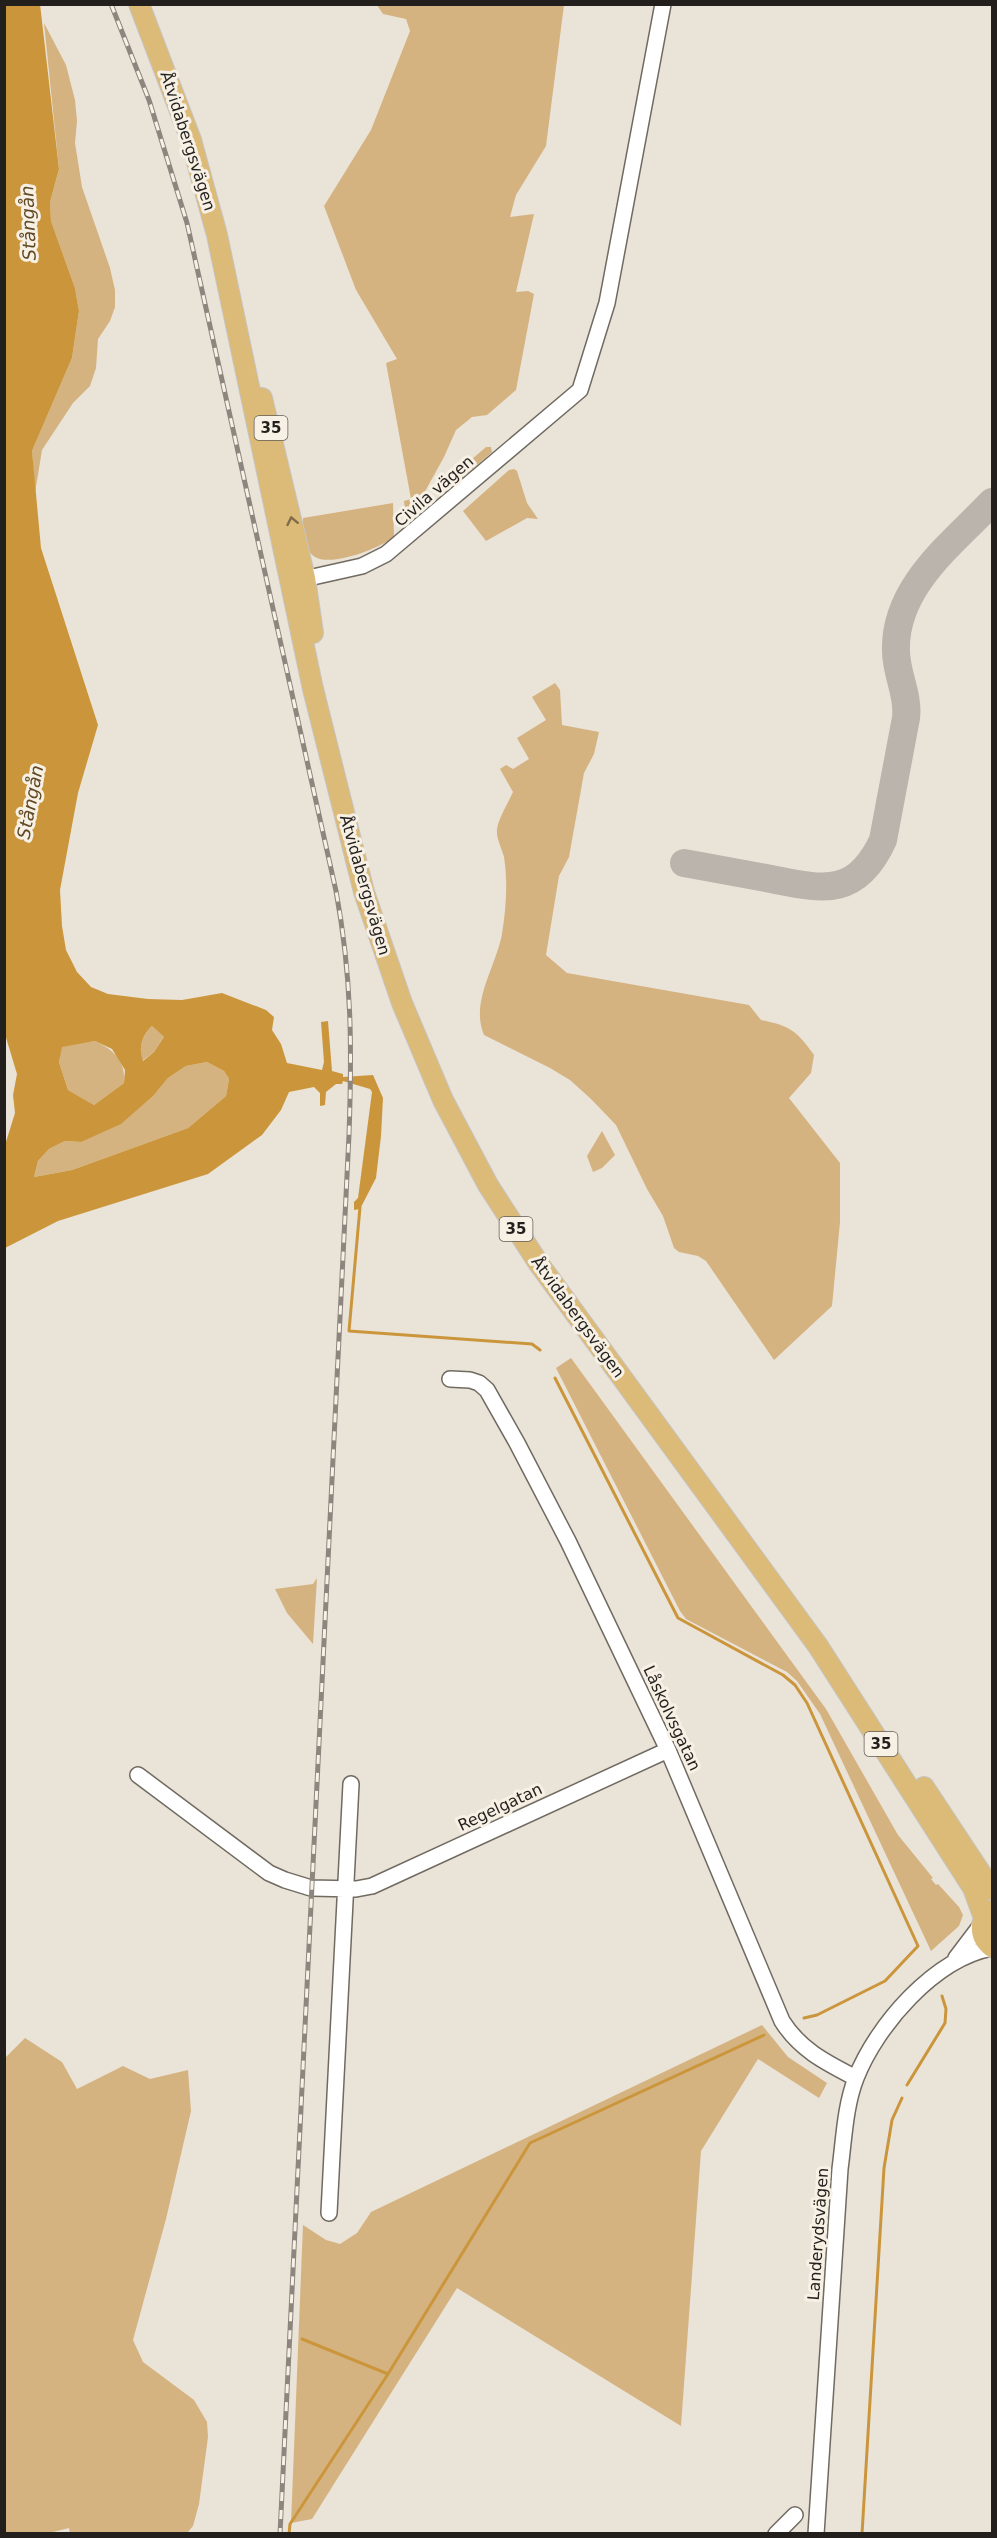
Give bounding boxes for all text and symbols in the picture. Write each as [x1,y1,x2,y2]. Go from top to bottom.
street label: Åtvidabergsvägen [157,69,219,213]
water label: Stångån [16,185,40,261]
road number: 35 [254,416,288,440]
street label: Civila vägen [391,452,477,530]
one-way arrow [287,516,300,526]
water label: Stångån [13,763,47,841]
street label: Åtvidabergsvägen [336,813,394,957]
road number: 35 [500,1217,532,1241]
street label: Åtvidabergsvägen [528,1253,628,1381]
street label: Låskolvsgatan [639,1662,705,1774]
road number: 35 [864,1732,898,1756]
street label: Regelgatan [455,1779,545,1835]
street label: Landerydsvägen [804,2167,832,2301]

